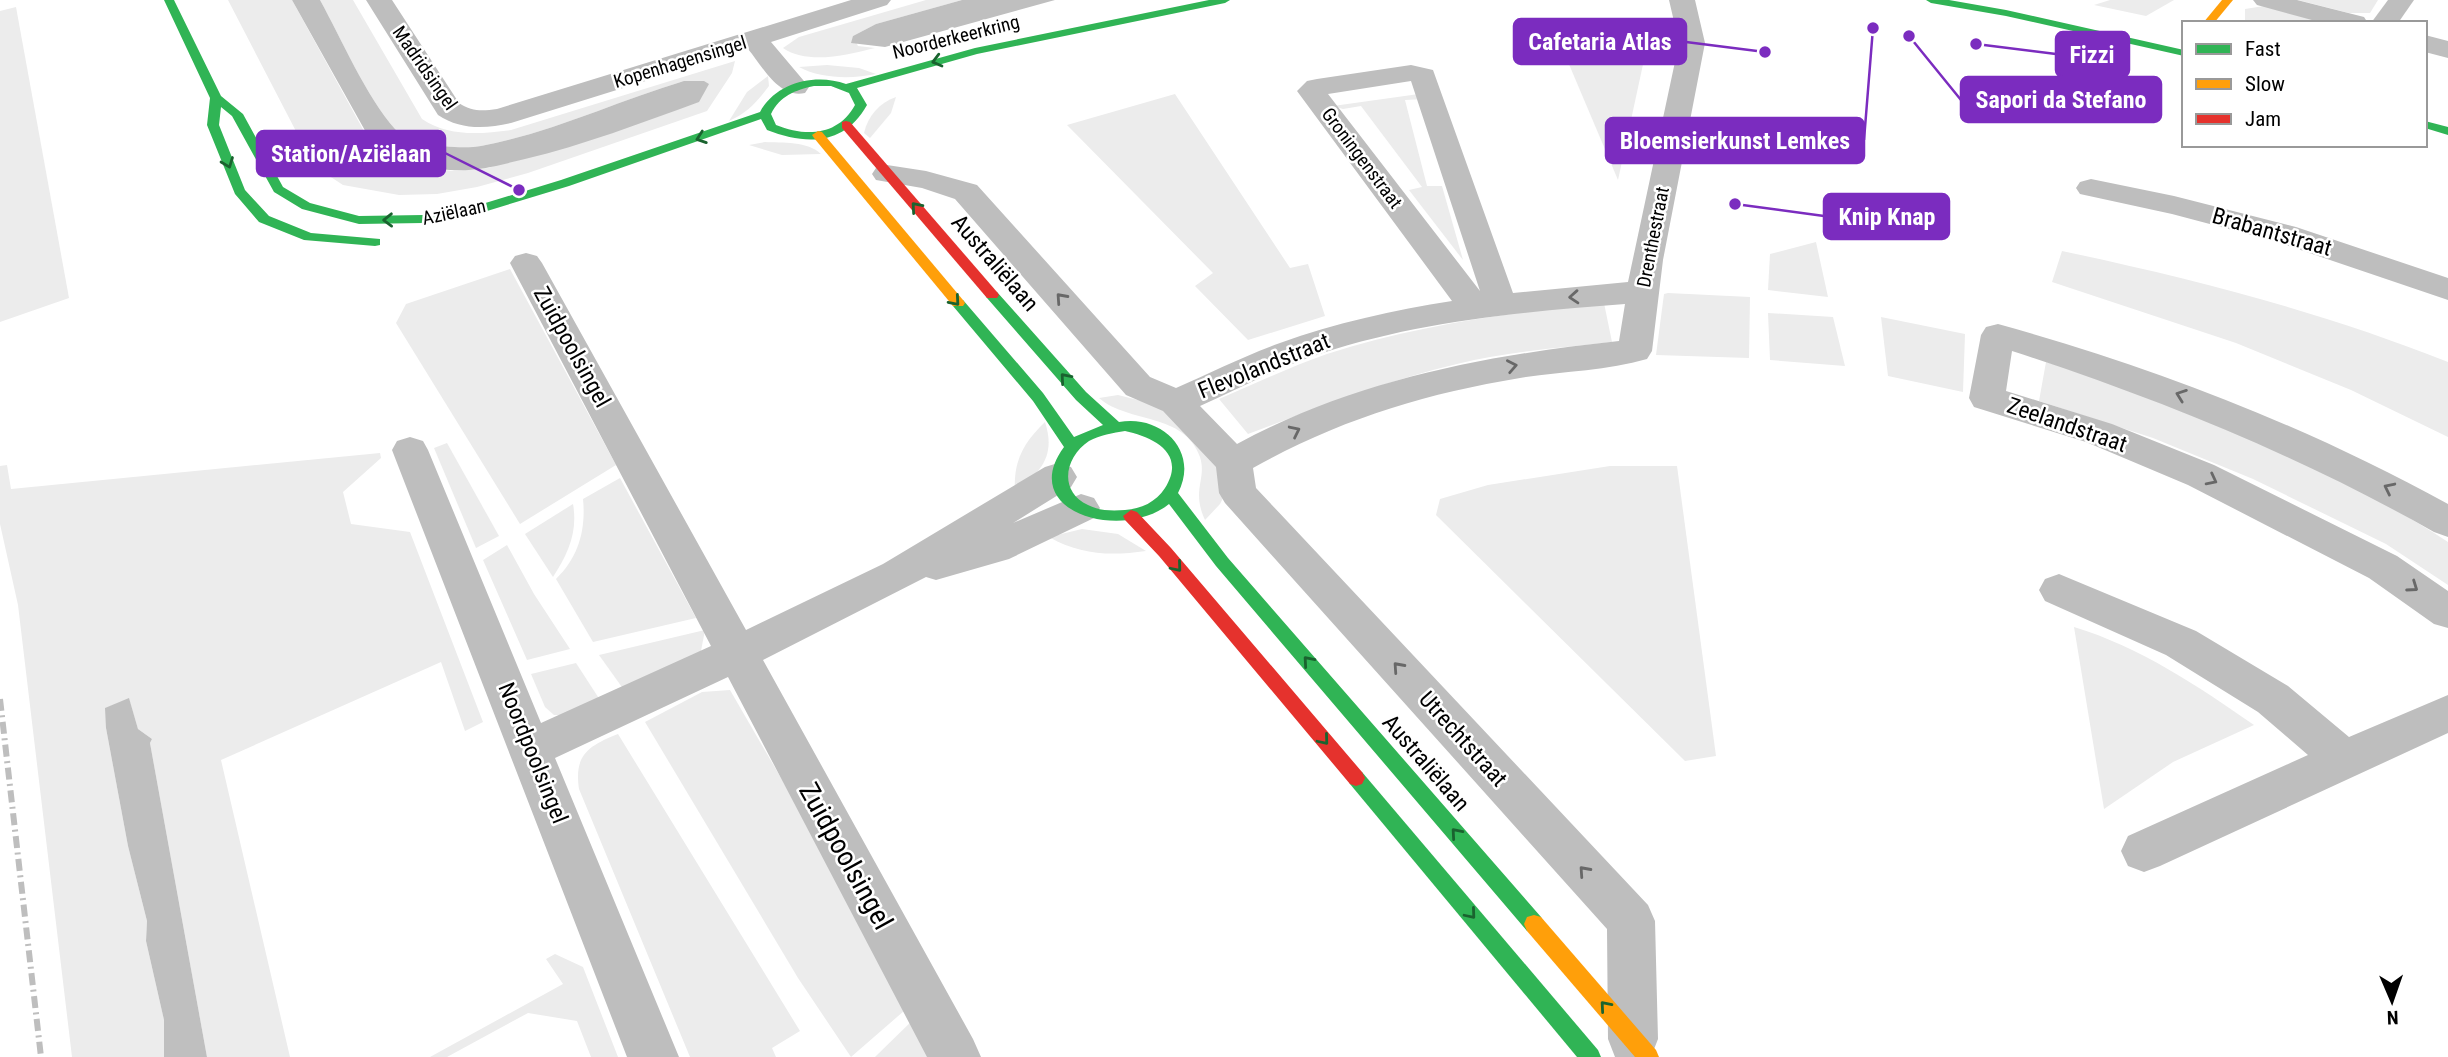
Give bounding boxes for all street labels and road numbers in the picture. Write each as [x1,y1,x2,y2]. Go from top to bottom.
street label: Noorderkeerkring [890,10,1022,64]
street label: Madridsingel [388,22,462,114]
street label: Kopenhagensingel [611,31,749,93]
street label: Groningenstraat [1317,103,1407,213]
street label: Drenthestraat [1632,185,1674,289]
street label: Aziëlaan [420,194,488,230]
street label: Brabantstraat [2209,202,2335,262]
street label: Australiëlaan [946,209,1044,317]
street label: Zuidpoolsingel [528,282,616,412]
street label: Flevolandstraat [1194,327,1334,405]
street label: Zeelandstraat [2004,392,2130,458]
street label: Noordpoolsingel [492,679,574,827]
street label: Utrechtstraat [1413,686,1513,792]
street label: Australiëlaan [1377,709,1475,817]
street label: Zuidpoolsingel [792,777,900,935]

